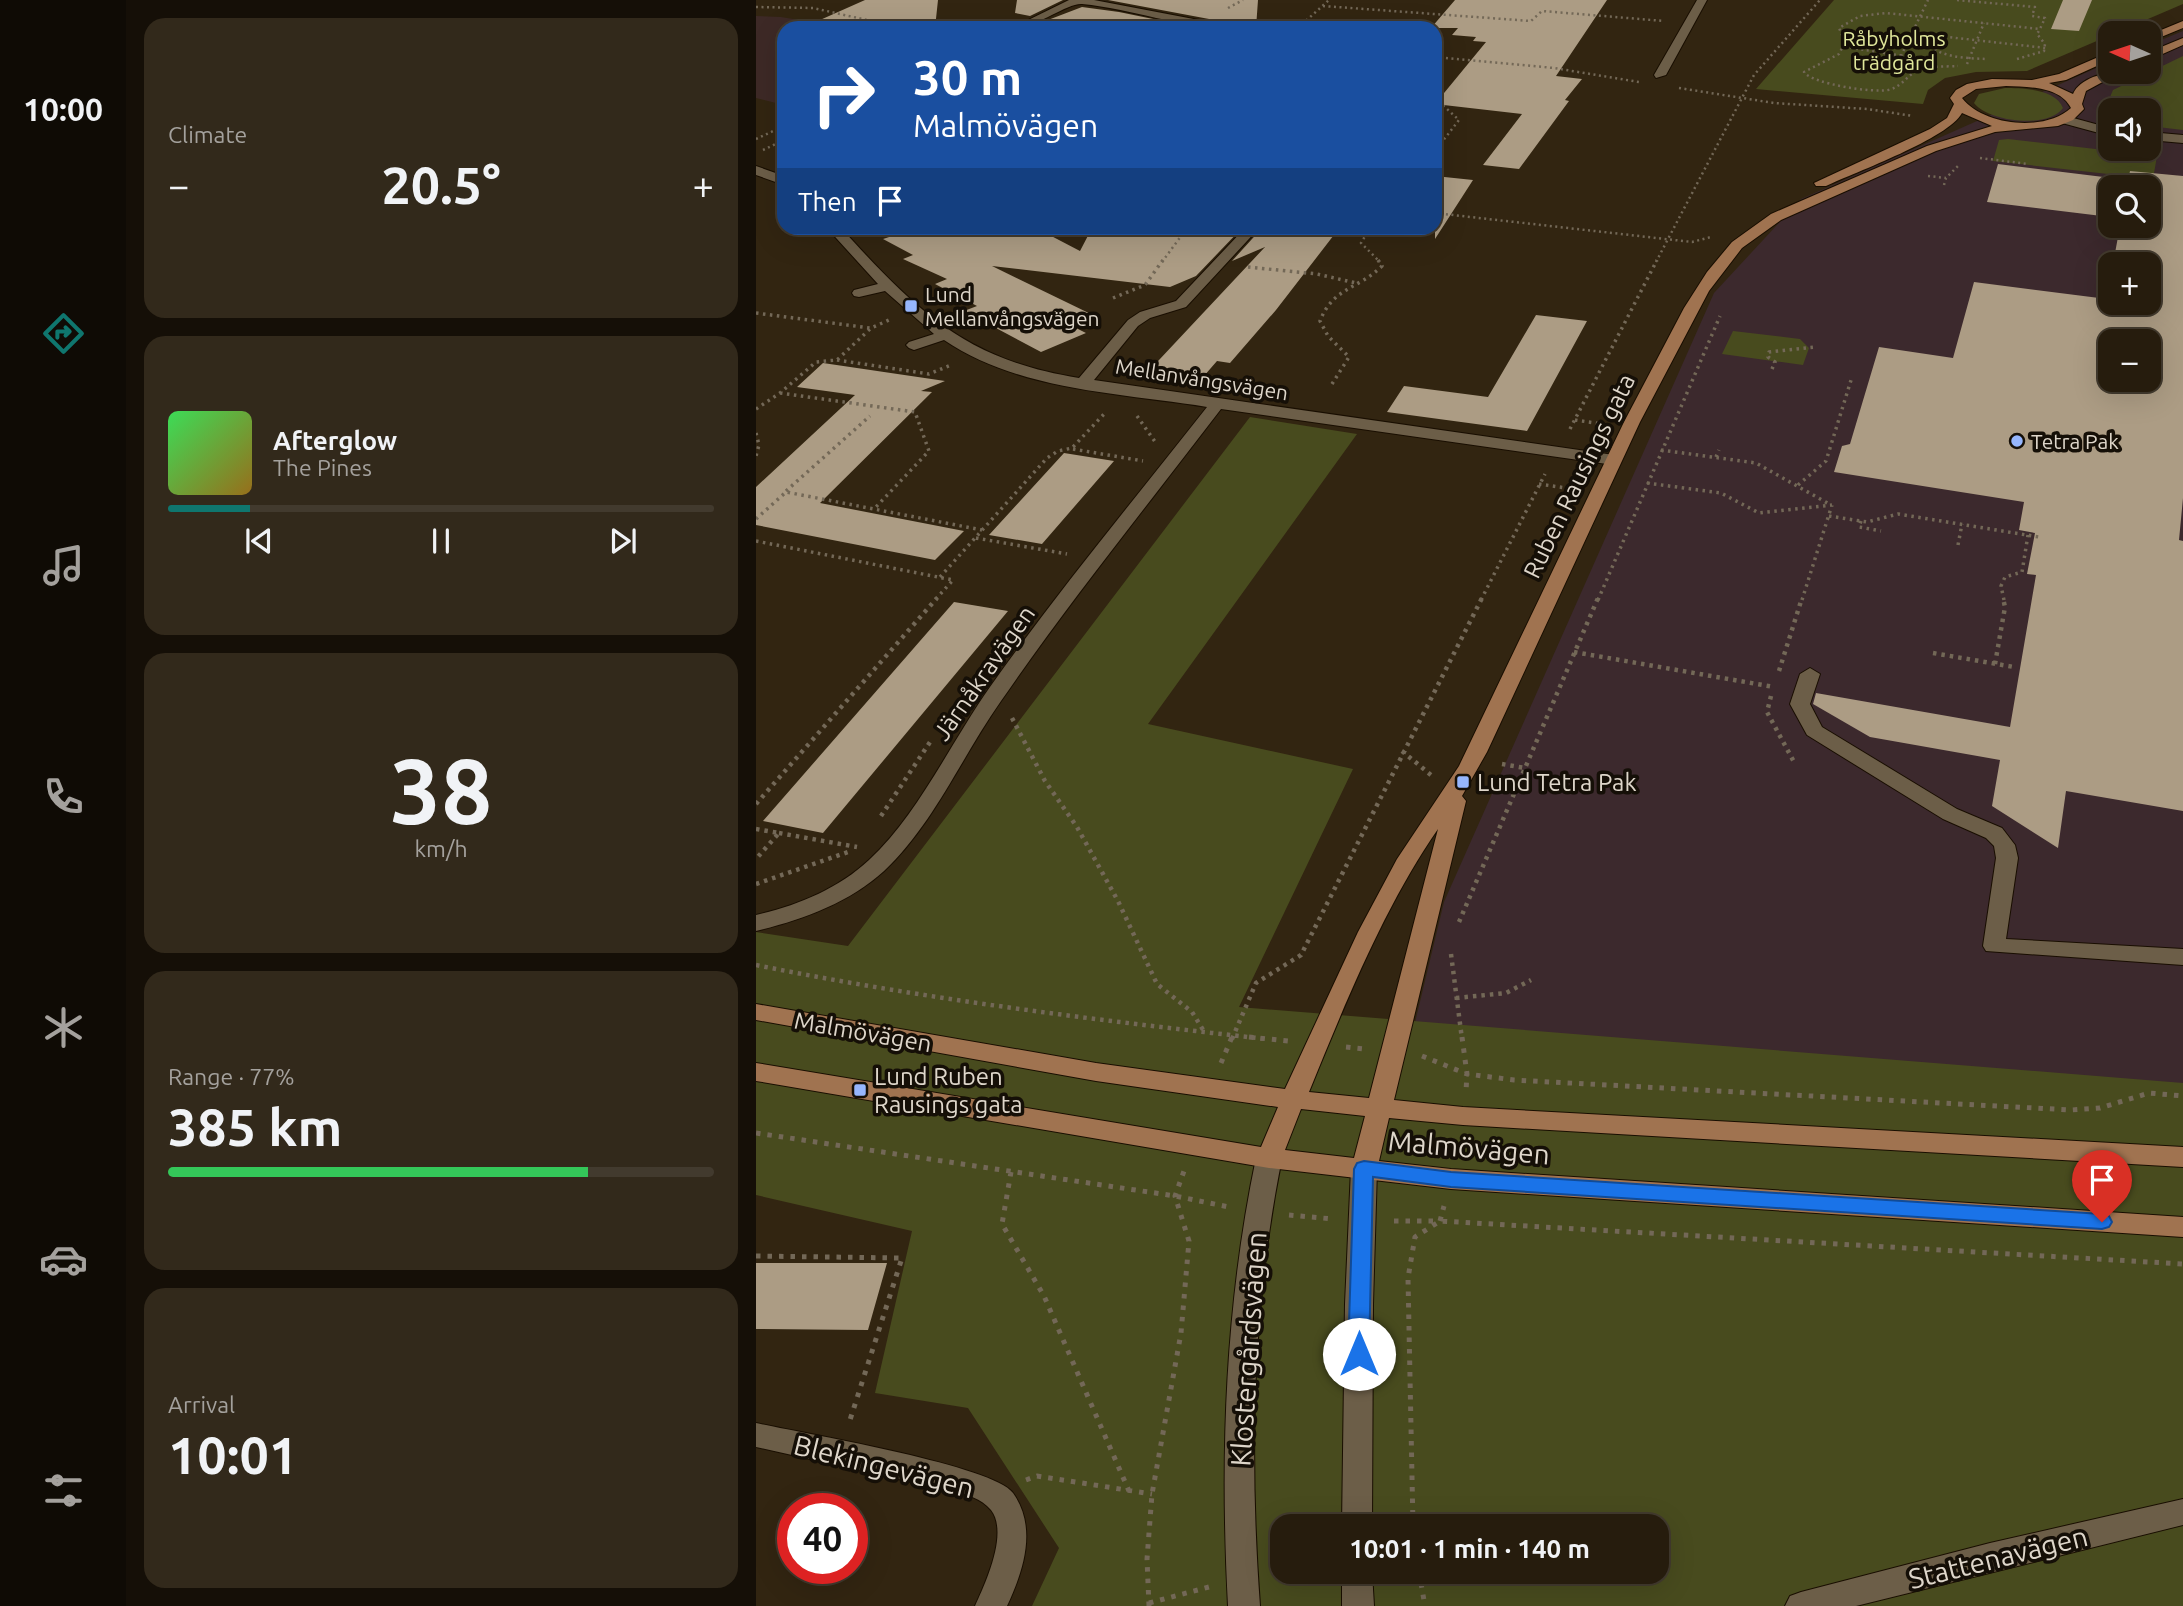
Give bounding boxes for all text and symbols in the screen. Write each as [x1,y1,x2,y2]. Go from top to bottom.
north arrow [2098,21,2161,84]
map controls [2098,21,2161,392]
park label: Råbyholms trädgård [1842,26,1946,74]
icon: right [798,49,889,140]
text: 30 m [913,49,1022,104]
text: 10:00 [23,91,103,127]
button: sound [2098,98,2161,161]
text: Malmövägen [913,107,1098,143]
text: Climate [168,122,247,147]
text: 20.5° [381,156,501,214]
text: − [168,164,189,206]
text: + [693,164,714,206]
button: search [2098,175,2161,238]
icon: arrive [871,182,909,220]
text: Then [798,187,857,216]
button: + [2098,252,2161,315]
place label: Lund Mellanvångsvägen [925,282,1100,330]
marker: Lund Mellanvångsvägen [903,298,919,314]
icon: directions [39,309,88,358]
button: − [2098,329,2161,392]
street label: Mellanvångsvägen [1114,353,1290,405]
street label: Ruben Rausings gata [1518,370,1640,582]
text: Afterglow [273,426,397,455]
place label: Tetra Pak [2031,429,2119,453]
marker: Tetra Pak [2009,433,2025,449]
text: The Pines [273,455,372,480]
icon: previous [240,522,278,560]
icon: pause [422,522,460,560]
icon: next [604,522,642,560]
icon: music [39,541,88,590]
street label: Järnåkravägen [928,601,1040,745]
text: 38 [390,739,492,841]
place label: Lund Tetra Pak [1477,769,1637,796]
icon: phone [39,772,88,821]
marker: Lund Tetra Pak [1455,774,1471,790]
text: km/h [414,836,468,861]
icon: climate [39,1003,88,1052]
street label: Malmövägen [792,1007,934,1057]
place label: Lund Ruben Rausings gata [874,1063,1022,1118]
text: Range · 77% [168,1064,295,1089]
marker: Lund Ruben Rausings gata [852,1082,868,1098]
text: 385 km [168,1098,342,1156]
street label: Malmövägen [1387,1124,1551,1170]
pin [2072,1150,2132,1222]
icon: arrive [2083,1161,2121,1199]
street label: Klostergårdsvägen [1224,1231,1272,1467]
icon: car [39,1235,88,1284]
position arrow [1322,1317,1396,1391]
text: Arrival [168,1392,235,1417]
text: 10:01 [168,1426,298,1484]
street label: Blekingevägen [791,1429,977,1503]
icon: filters [39,1466,88,1515]
speed limit sign: 40 [777,1493,868,1584]
street label: Stattenavägen [1905,1520,2091,1594]
text: 10:01 · 1 min · 140 m [1349,1534,1590,1563]

